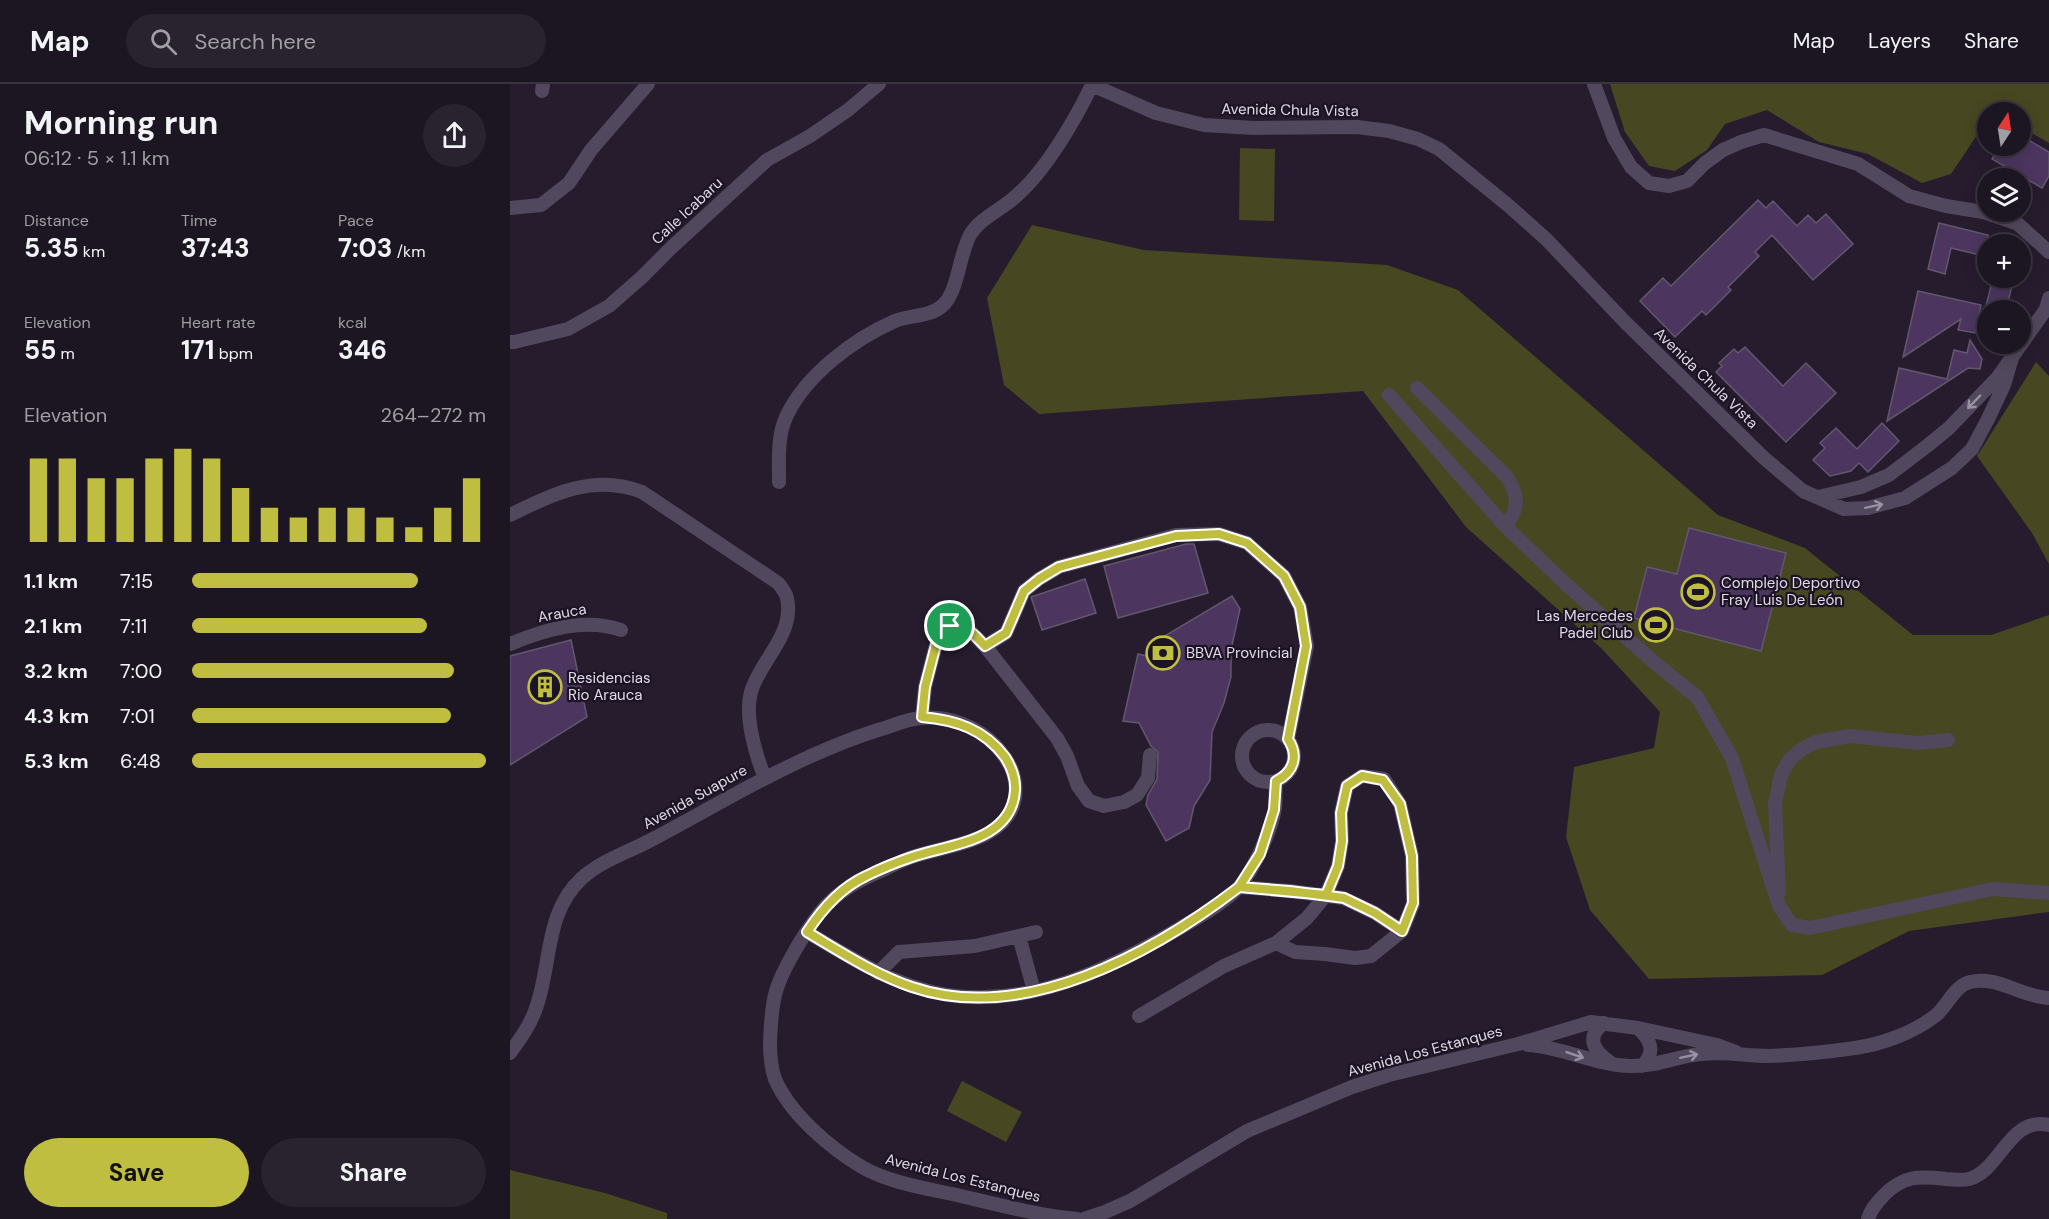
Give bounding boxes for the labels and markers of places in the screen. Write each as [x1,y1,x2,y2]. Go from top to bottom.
place label: Complejo Deportivo Fray Luis De León [1721,573,1860,610]
sports icon: Complejo Deportivo Fray Luis De León [1680,574,1716,610]
pin [924,600,975,651]
place label: Las Mercedes Padel Club [1536,606,1633,643]
sports icon: Las Mercedes Padel Club [1638,607,1674,643]
bank icon: BBVA Provincial [1145,635,1181,671]
place label: BBVA Provincial [1186,643,1293,663]
place label: Residencias Rio Arauca [568,668,651,705]
building icon: Residencias Rio Arauca [527,669,563,705]

